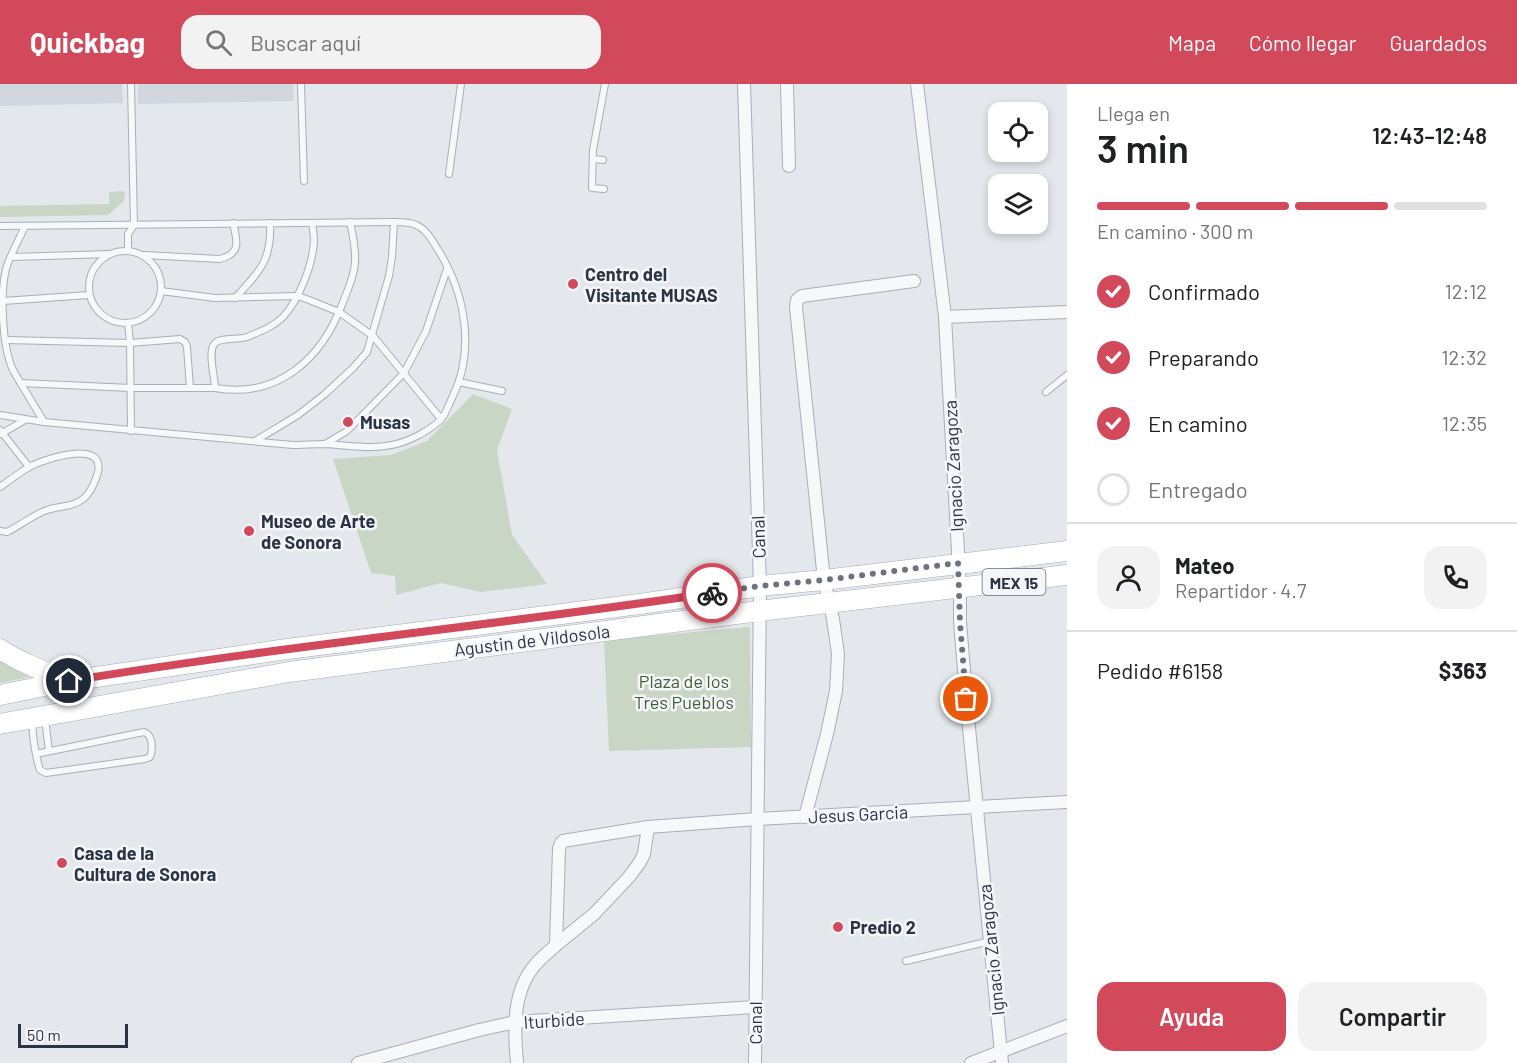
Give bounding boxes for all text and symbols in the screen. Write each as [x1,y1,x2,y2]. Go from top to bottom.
search box [181,15,601,69]
text: Quickbag [30,25,145,59]
icon: search [202,26,235,59]
text: Buscar aquí [250,29,361,55]
text: Mapa [1168,30,1216,55]
text: Cómo llegar [1249,30,1356,55]
text: Guardados [1389,30,1487,55]
text: Llega en [1097,101,1170,125]
map controls [988,102,1048,234]
button: locate [988,102,1048,162]
text: 12:43–12:48 [1372,122,1487,148]
text: 3 min [1097,124,1189,171]
button: layers [988,174,1048,234]
text: En camino · 300 m [1097,219,1253,243]
place label: Centro del Visitante MUSAS [585,263,718,306]
icon: check [1097,275,1130,308]
marker: Centro del Visitante MUSAS [566,277,580,291]
text: Confirmado [1148,278,1260,304]
text: 12:12 [1445,279,1487,303]
icon: check [1097,341,1130,374]
text: Preparando [1148,344,1259,370]
text: 12:32 [1441,345,1487,369]
street label: Ignacio Zaragoza [939,400,967,532]
icon: check [1097,407,1130,440]
text: En camino [1148,410,1248,436]
place label: Musas [360,411,410,433]
text: 12:35 [1442,411,1487,435]
marker: Musas [341,415,355,429]
text: Entregado [1148,476,1248,502]
place label: Museo de Arte de Sonora [261,510,376,553]
street label: Canal [746,515,770,559]
marker: Museo de Arte de Sonora [242,524,256,538]
button: person [1097,546,1160,609]
button: phone [1424,546,1487,609]
text: Mateo [1175,552,1235,578]
courier [682,563,742,623]
road number: MEX 15 [982,569,1046,595]
icon: bike [696,577,729,610]
text: Repartidor · 4.7 [1175,578,1306,602]
street label: Agustin de Vildosola [453,620,611,660]
pin [43,655,94,706]
text: Pedido #6158 [1097,657,1223,683]
text: $363 [1439,657,1487,683]
icon: home [52,664,85,697]
park label: Plaza de los Tres Pueblos [634,670,734,713]
pin [940,673,991,724]
icon: bag [949,682,982,715]
street label: Jesus Garcia [807,800,909,828]
place label: Casa de la Cultura de Sonora [74,842,216,885]
marker: Casa de la Cultura de Sonora [55,856,69,870]
street label: Ignacio Zaragoza [973,883,1009,1017]
place label: Predio 2 [850,916,916,938]
marker: Predio 2 [831,920,845,934]
button: Ayuda [1097,982,1286,1051]
button: Compartir [1298,982,1487,1051]
street label: Canal [744,1001,766,1045]
street label: Iturbide [523,1007,585,1033]
scale bar [18,1021,128,1048]
text: 50 m [27,1025,61,1044]

